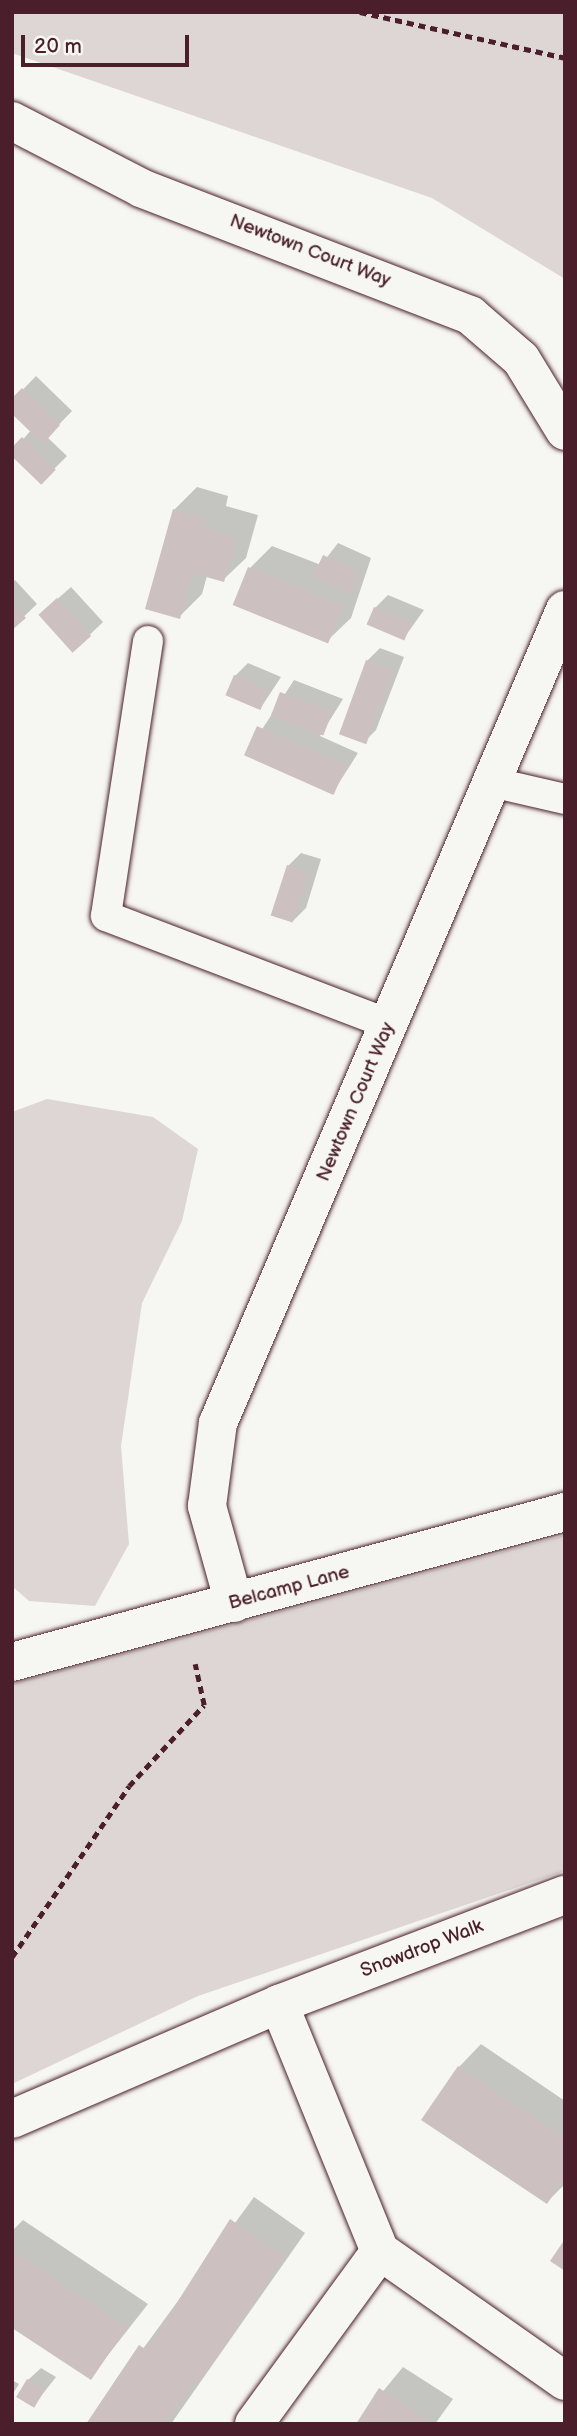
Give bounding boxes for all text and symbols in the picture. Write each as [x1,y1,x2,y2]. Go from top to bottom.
scale bar [24,21,192,65]
text: 20 m [34,34,82,59]
street label: Newtown Court Way [226,210,394,292]
street label: Newtown Court Way [312,1019,400,1185]
street label: Belcamp Lane [226,1561,352,1615]
street label: Snowdrop Walk [357,1915,487,1983]

